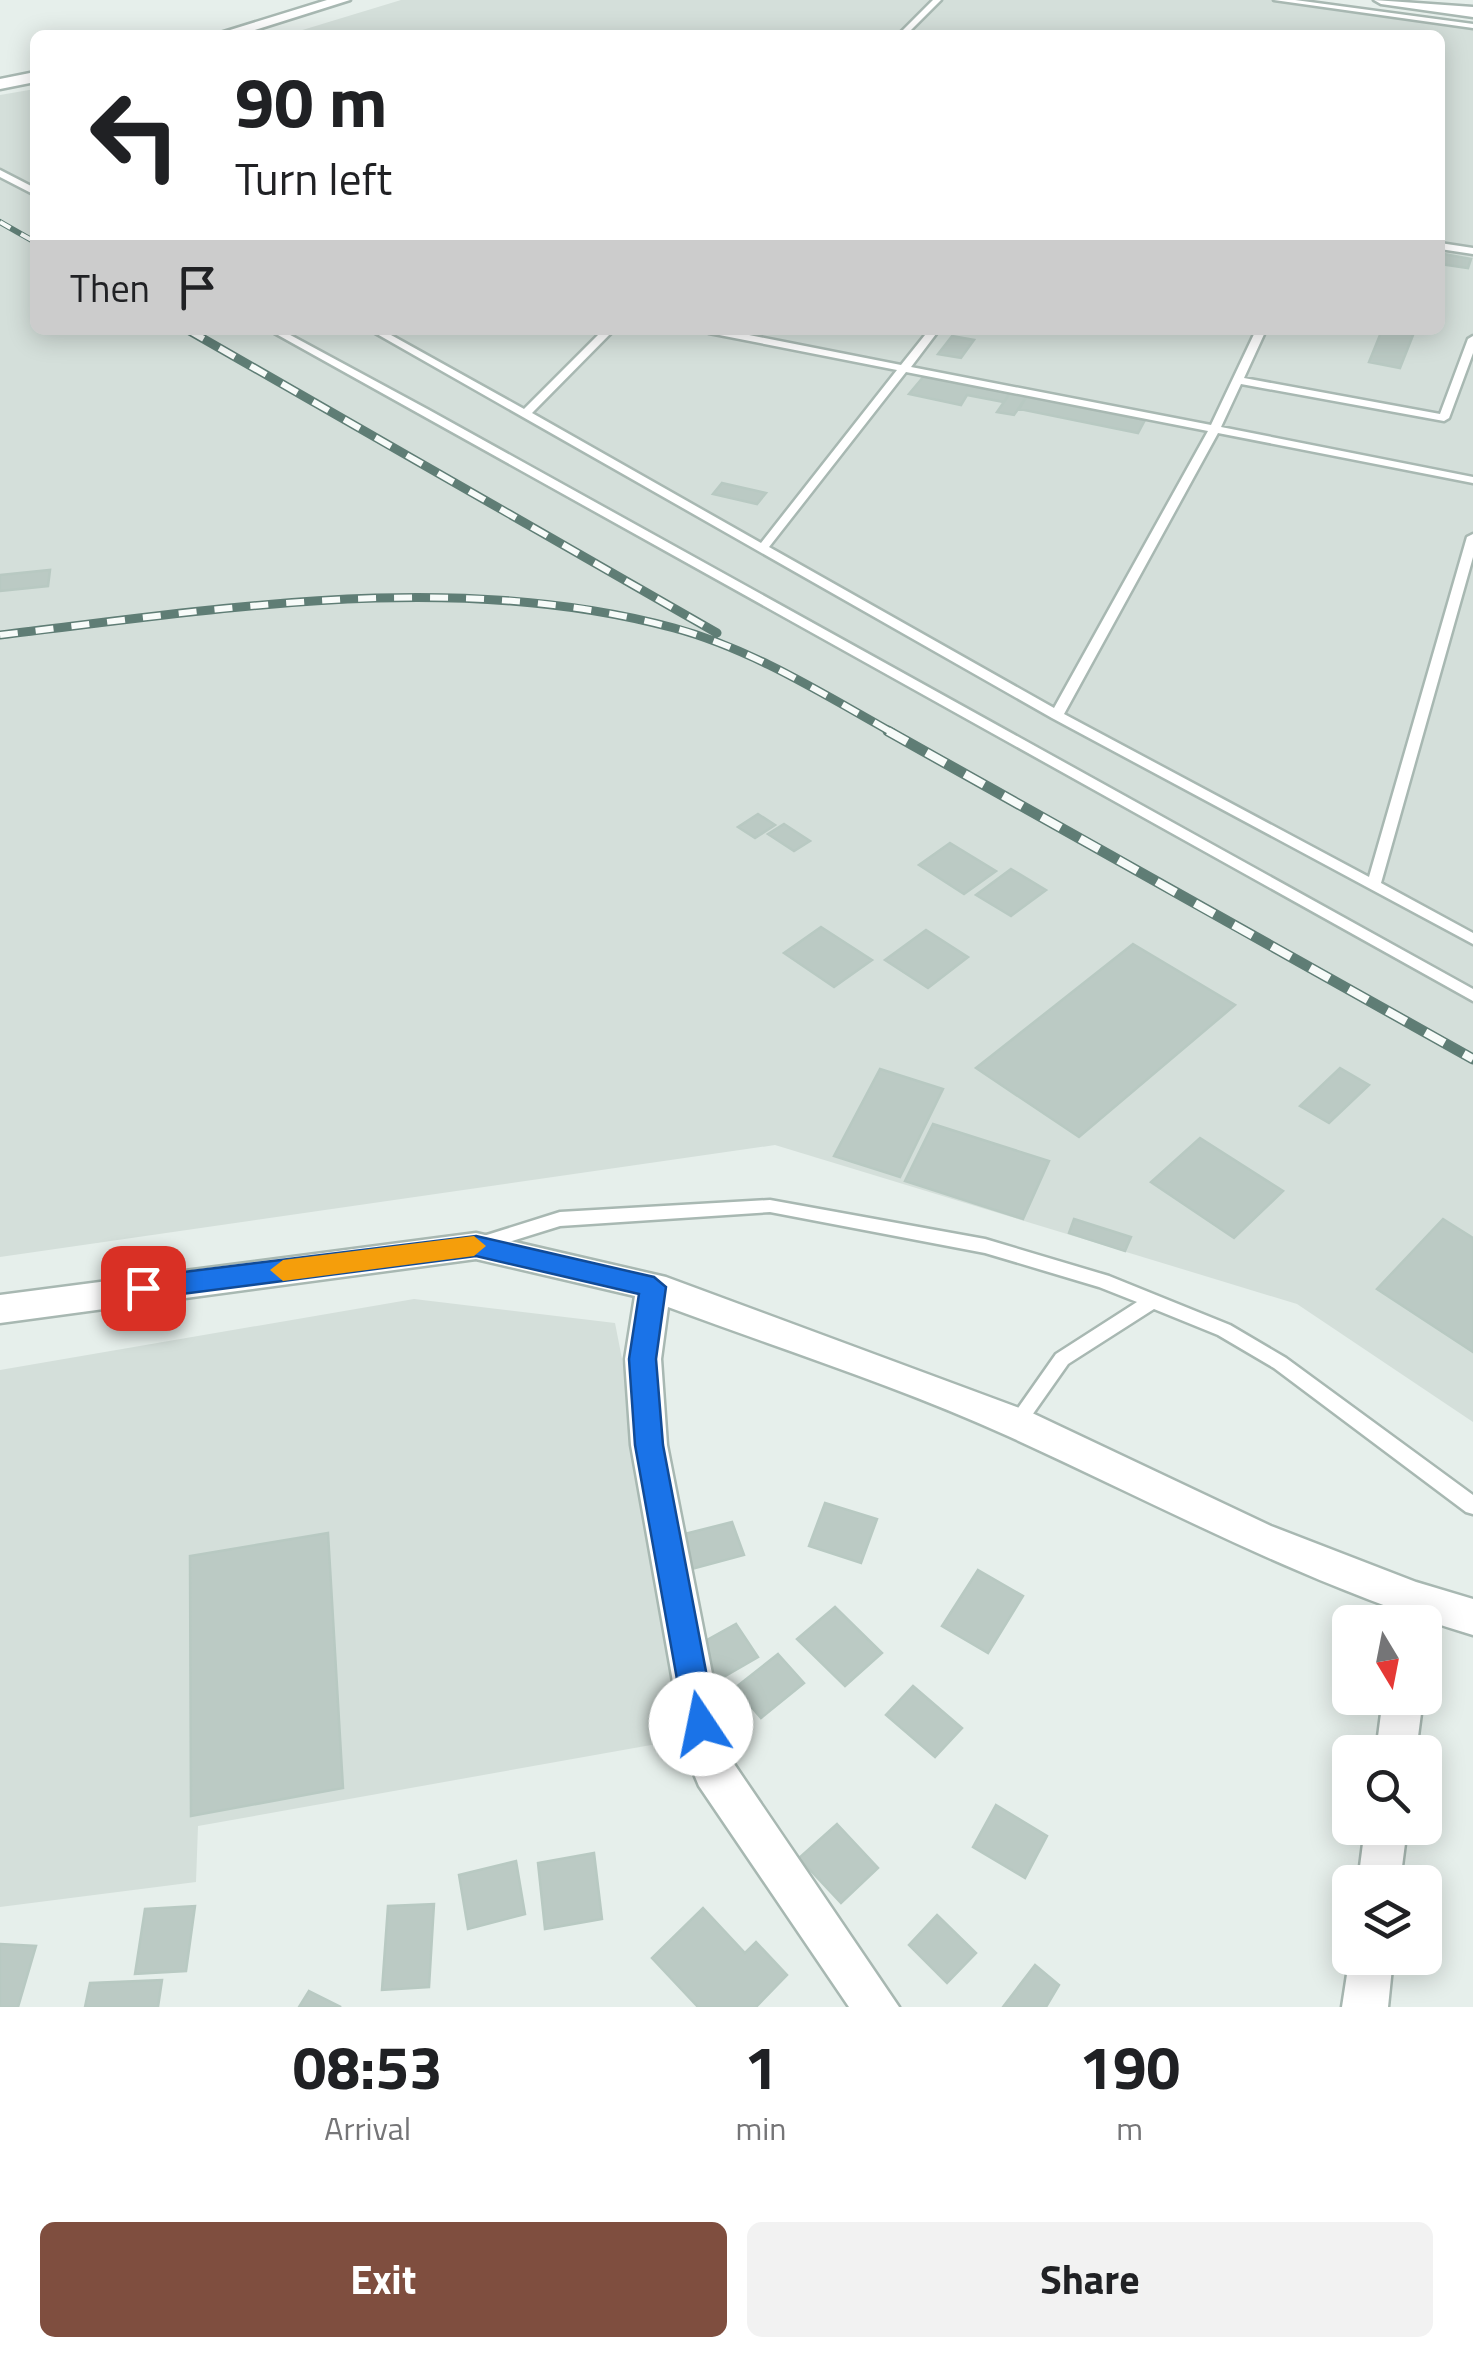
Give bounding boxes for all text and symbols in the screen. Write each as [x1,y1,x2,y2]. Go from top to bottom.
text: 90 m [235,48,388,154]
icon: left [70,70,200,200]
text: Turn left [235,144,392,212]
text: Then [70,259,150,317]
icon: arrive [170,260,225,315]
pin [101,1246,186,1331]
icon: arrive [116,1261,171,1316]
north arrow [1332,1605,1442,1715]
map controls [1332,1605,1442,1975]
position arrow [649,1672,753,1776]
button: search [1332,1735,1442,1845]
button: layers [1332,1865,1442,1975]
text: 08:53 [293,2021,443,2112]
text: 1 [744,2021,778,2112]
text: 190 [1079,2021,1180,2112]
text: Arrival [324,2104,411,2152]
text: min [735,2104,786,2152]
text: m [1116,2104,1143,2152]
button: Exit [40,2222,727,2337]
button: Share [747,2222,1433,2337]

